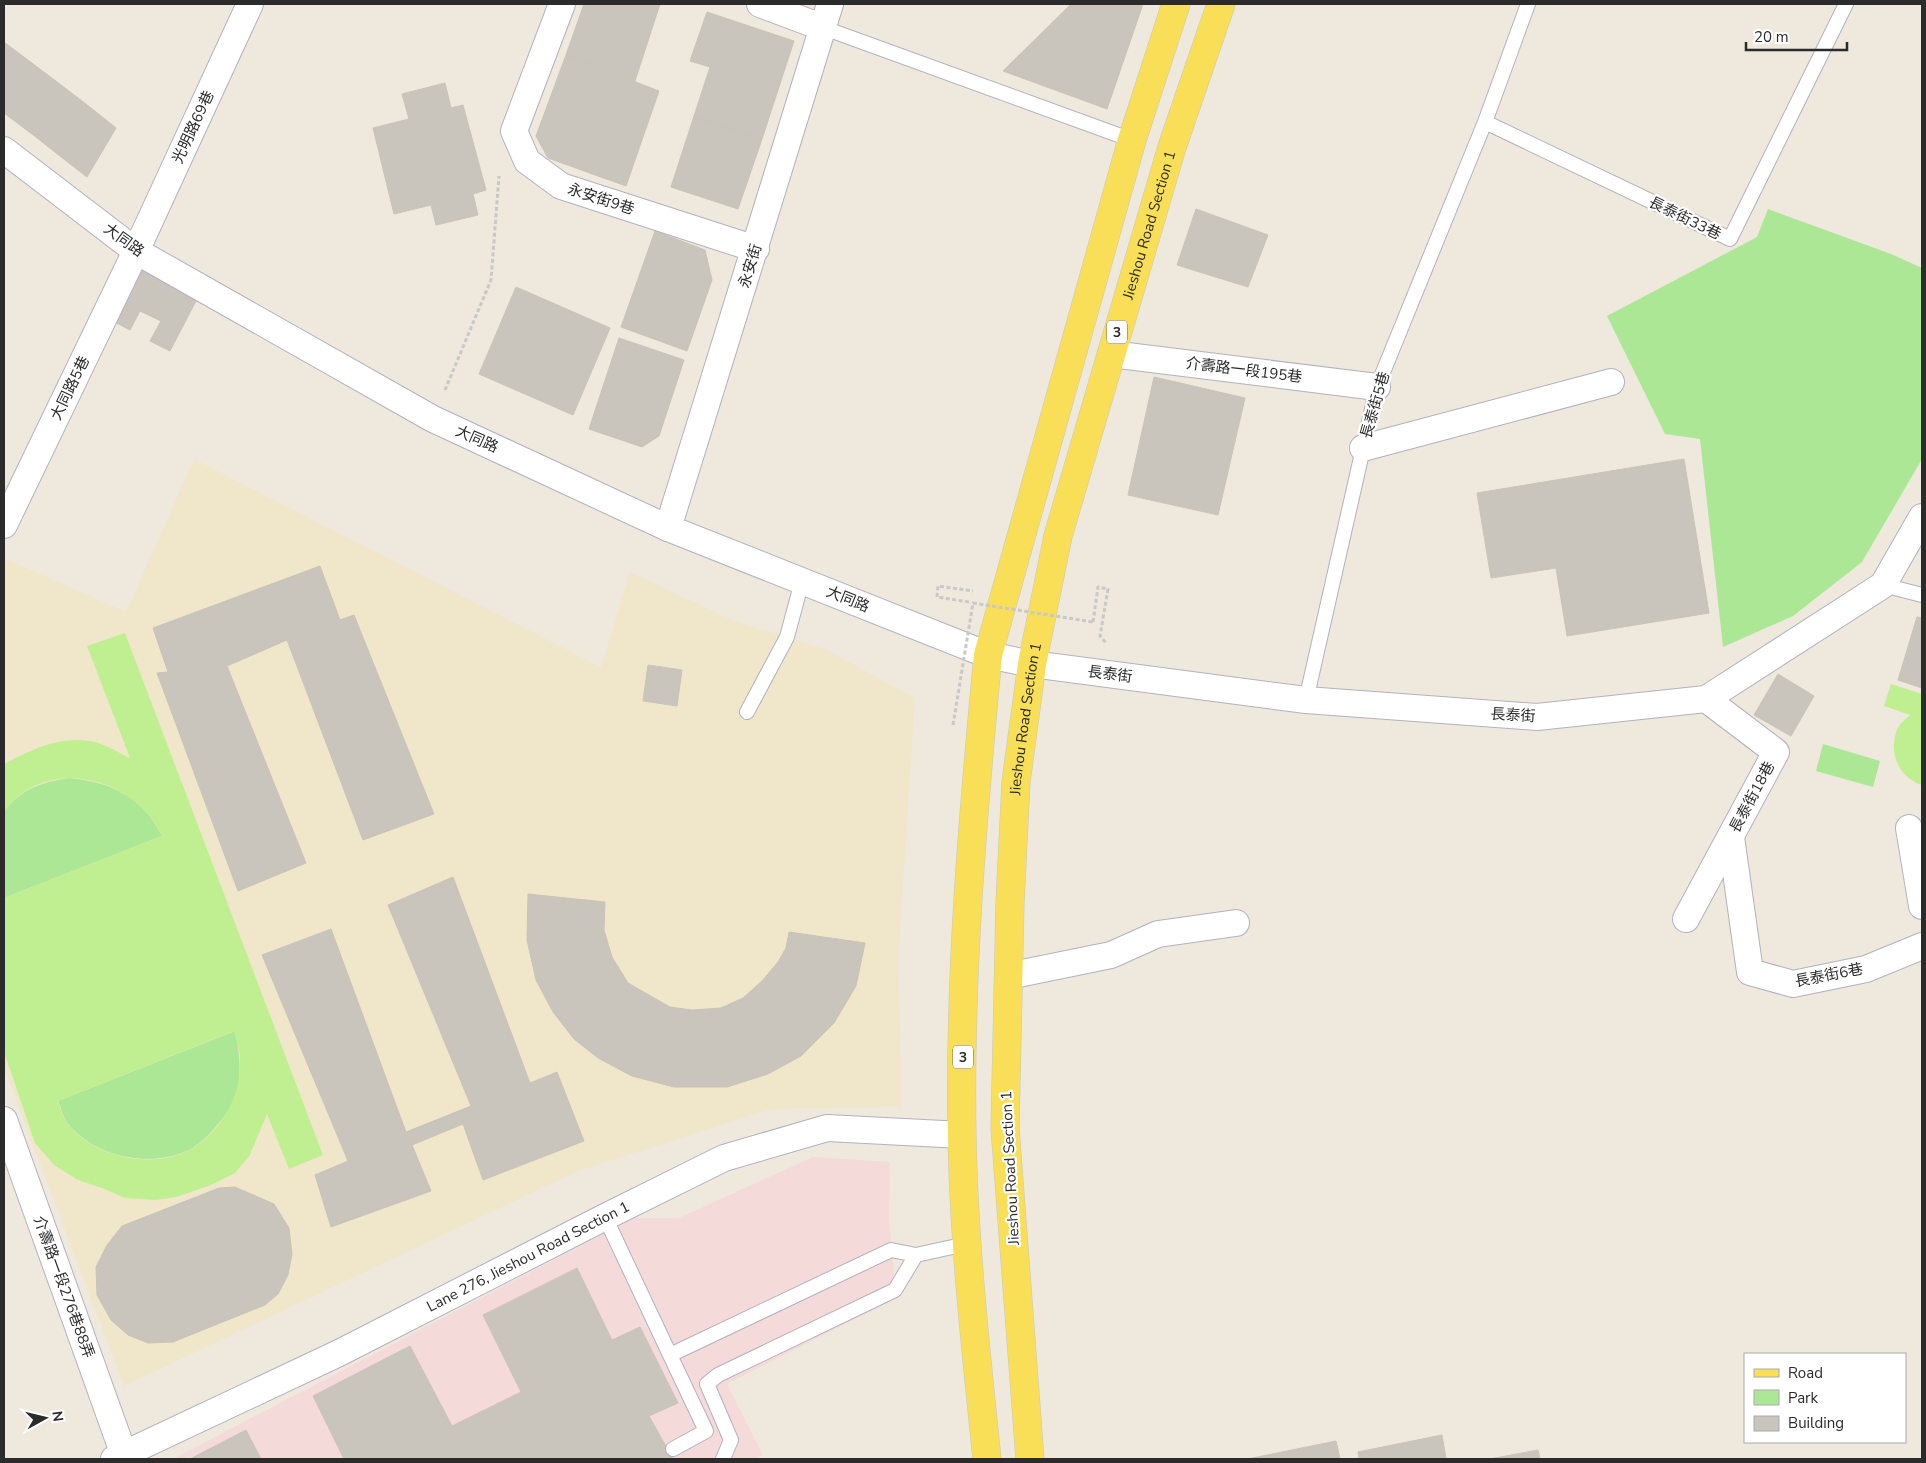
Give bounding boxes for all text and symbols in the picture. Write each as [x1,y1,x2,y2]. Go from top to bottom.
scale bar [1746,20,1847,52]
text: 20 m [1754,27,1789,47]
street label: 光明路69巷 [167,87,219,167]
street label: Jieshou Road Section 1 [1118,148,1180,303]
street label: 永安街9巷 [565,179,637,219]
street label: 長泰街33巷 [1646,192,1724,244]
street label: 大同路 [100,219,148,261]
street label: 永安街 [734,242,766,290]
road number: 3 [1107,321,1127,344]
street label: 大同路5巷 [46,353,94,423]
street label: 介壽路一段195巷 [1185,353,1303,387]
street label: 長泰街5巷 [1356,369,1394,441]
street label: 大同路 [452,421,502,457]
street label: 大同路 [823,581,873,617]
street label: Jieshou Road Section 1 [1005,641,1046,797]
street label: 長泰街 [1086,661,1134,687]
street label: 長泰街 [1490,704,1536,726]
street label: 長泰街18巷 [1725,758,1779,836]
street label: 長泰街6巷 [1793,959,1865,991]
road number: 3 [953,1046,973,1068]
street label: Jieshou Road Section 1 [996,1091,1024,1246]
street label: Lane 276, Jieshou Road Section 1 [423,1196,633,1316]
street label: 介壽路一段276巷88弄 [29,1213,99,1361]
legend [1744,1353,1906,1443]
text: Road [1788,1363,1823,1383]
text: Park [1788,1388,1818,1408]
north arrow [20,1393,70,1443]
text: N [47,1410,68,1423]
text: Building [1788,1413,1844,1433]

